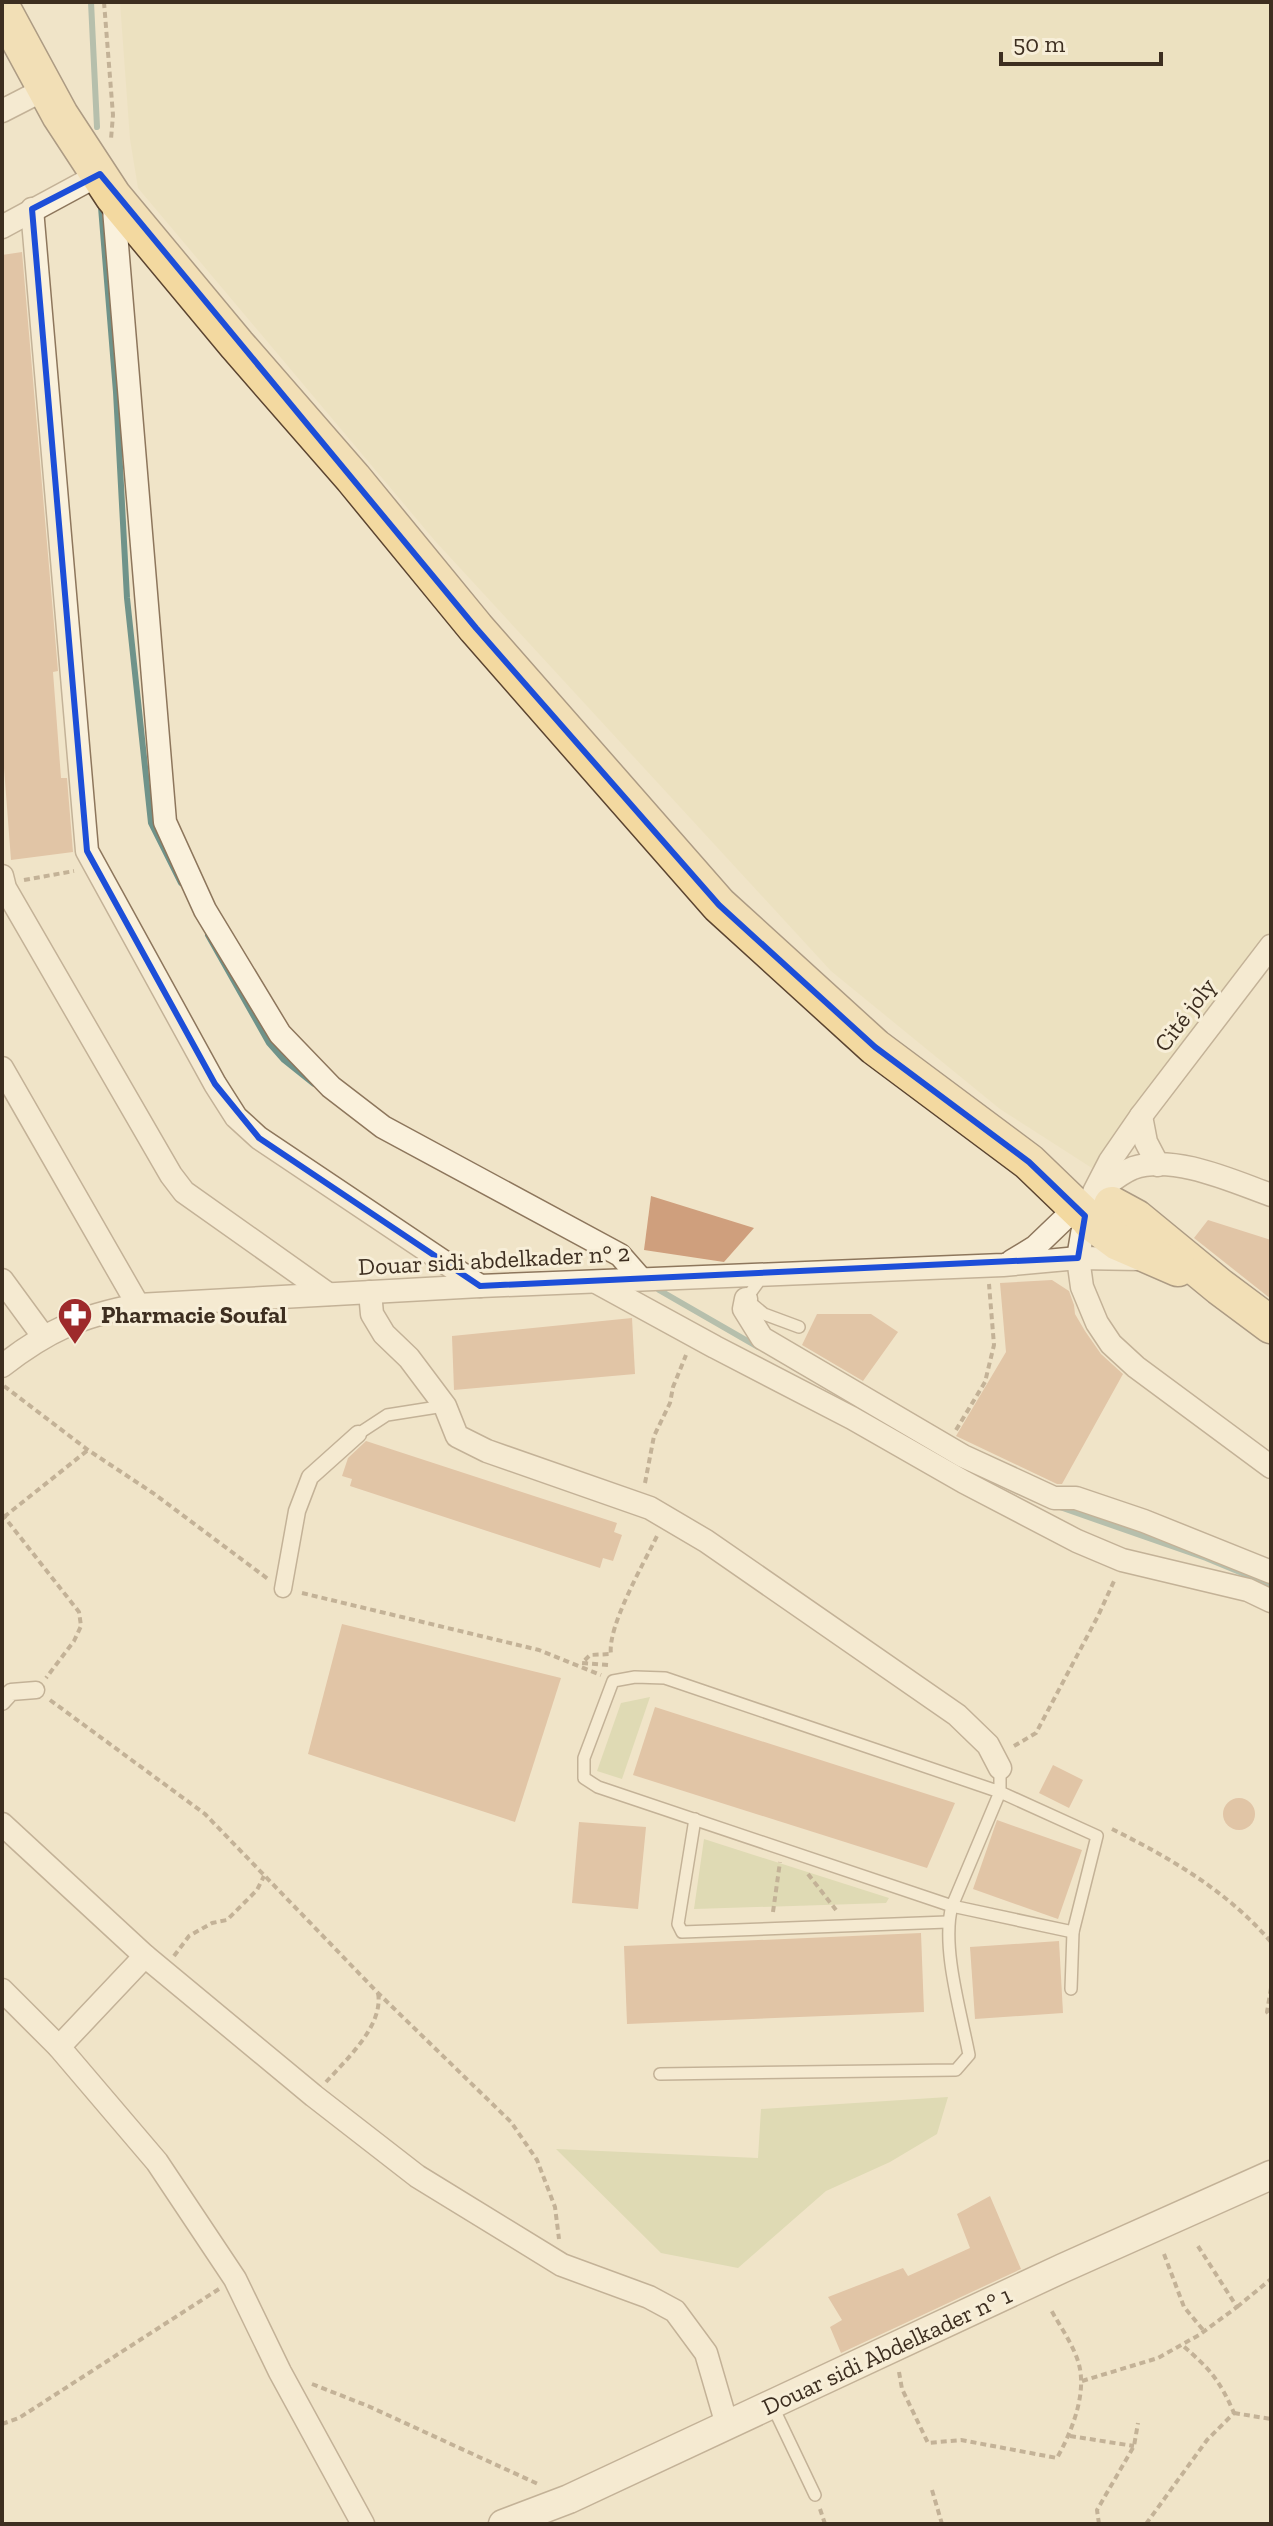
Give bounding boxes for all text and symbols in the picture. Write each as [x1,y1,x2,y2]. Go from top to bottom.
scale bar [1001,16,1161,66]
text: 50 m [1013,29,1066,58]
street label: Cité joly [1148,972,1222,1057]
street label: Douar sidi abdelkader n° 2 [357,1238,631,1281]
pharmacy icon: Pharmacie Soufal [56,1296,94,1346]
place label: Pharmacie Soufal [101,1300,287,1329]
street label: Douar sidi Abdelkader n° 1 [757,2280,1016,2421]

